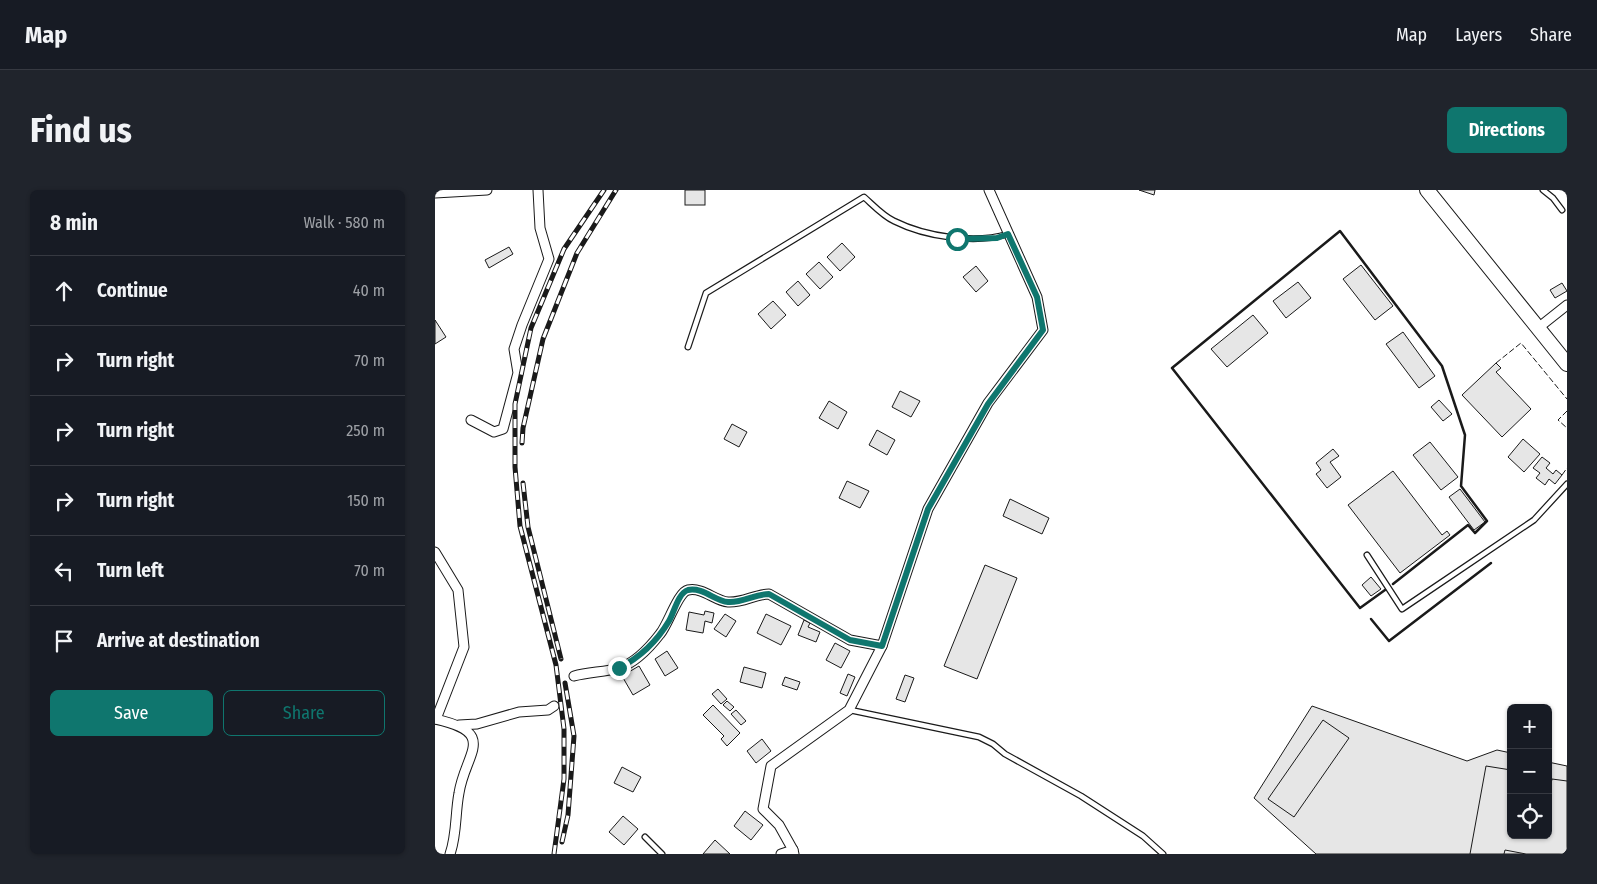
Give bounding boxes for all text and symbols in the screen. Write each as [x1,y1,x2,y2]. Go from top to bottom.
text: Map [25,21,67,49]
text: Map [1396,24,1427,46]
text: Layers [1455,24,1502,46]
text: Share [1530,24,1572,46]
button: Directions [1447,107,1567,153]
text: Find us [30,109,132,151]
text: 8 min [50,210,98,236]
text: Walk · 580 m [303,213,385,232]
route start [946,228,969,251]
icon: ahead [50,277,78,305]
text: Continue [97,279,168,302]
text: 40 m [353,281,385,300]
icon: right [50,347,78,375]
text: Turn right [97,349,174,372]
text: 70 m [354,351,385,370]
icon: right [50,417,78,445]
text: Turn right [97,419,174,442]
text: 250 m [346,421,385,440]
icon: right [50,487,78,515]
text: Turn right [97,489,174,512]
text: 150 m [347,491,385,510]
icon: left [50,557,78,585]
text: Turn left [97,559,164,582]
text: 70 m [354,561,385,580]
icon: arrive [50,627,78,655]
text: Arrive at destination [97,629,260,652]
route end [608,657,631,680]
button: Save [50,690,213,736]
button: Share [223,690,385,736]
map controls [1507,704,1552,839]
button: + [1507,704,1552,749]
button: − [1507,749,1552,794]
button: locate [1507,794,1552,839]

